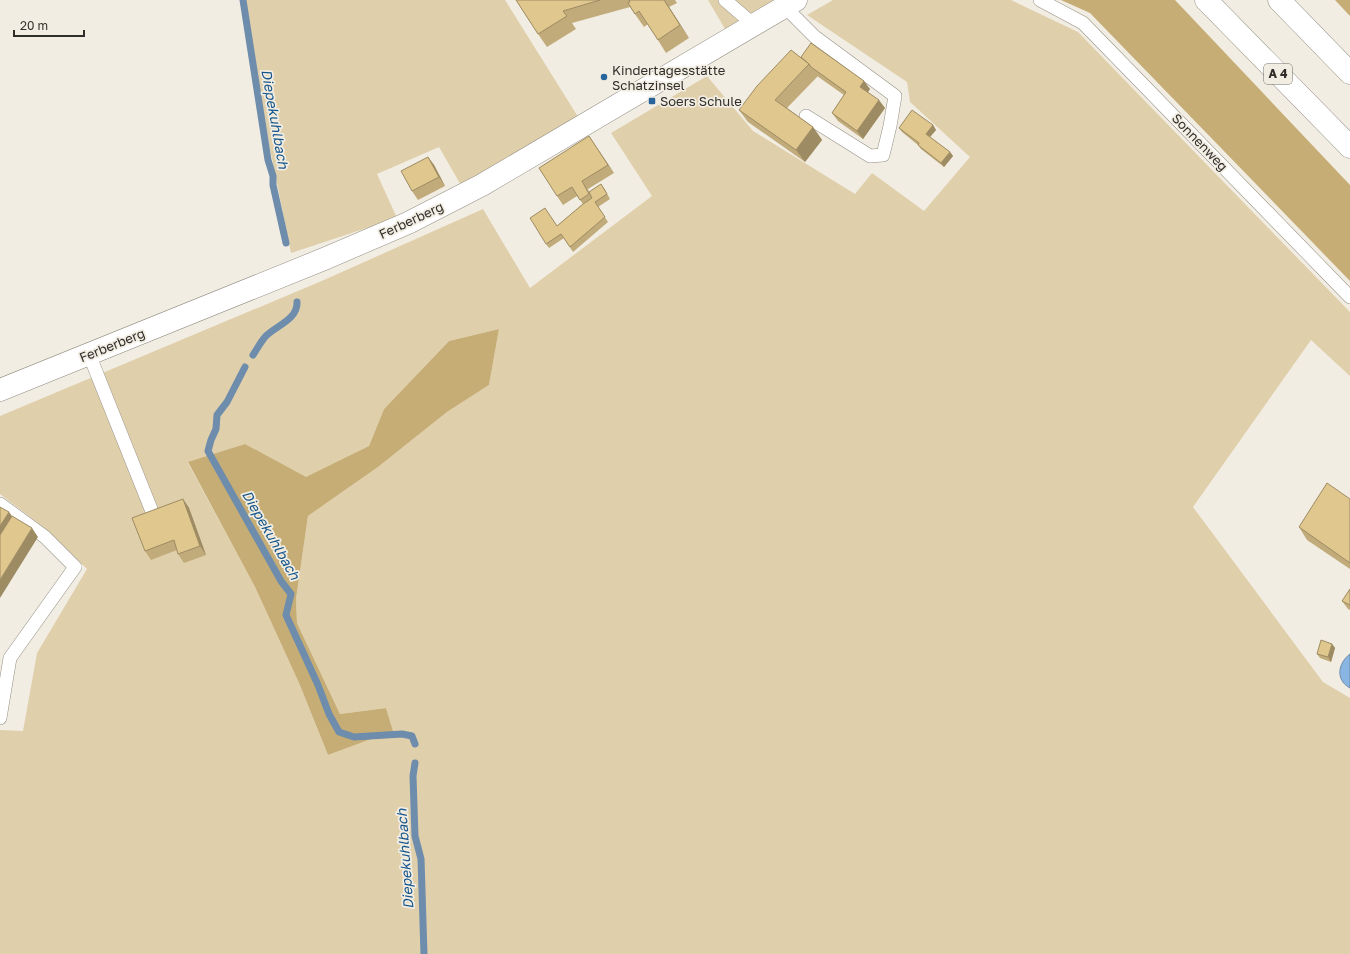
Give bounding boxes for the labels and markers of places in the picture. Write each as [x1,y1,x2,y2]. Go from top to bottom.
place label: Kindertagesstätte Schatzinsel [612,62,725,93]
marker: Kindertagesstätte Schatzinsel [599,72,609,82]
place label: Soers Schule [660,93,742,109]
marker: Soers Schule [647,96,657,106]

